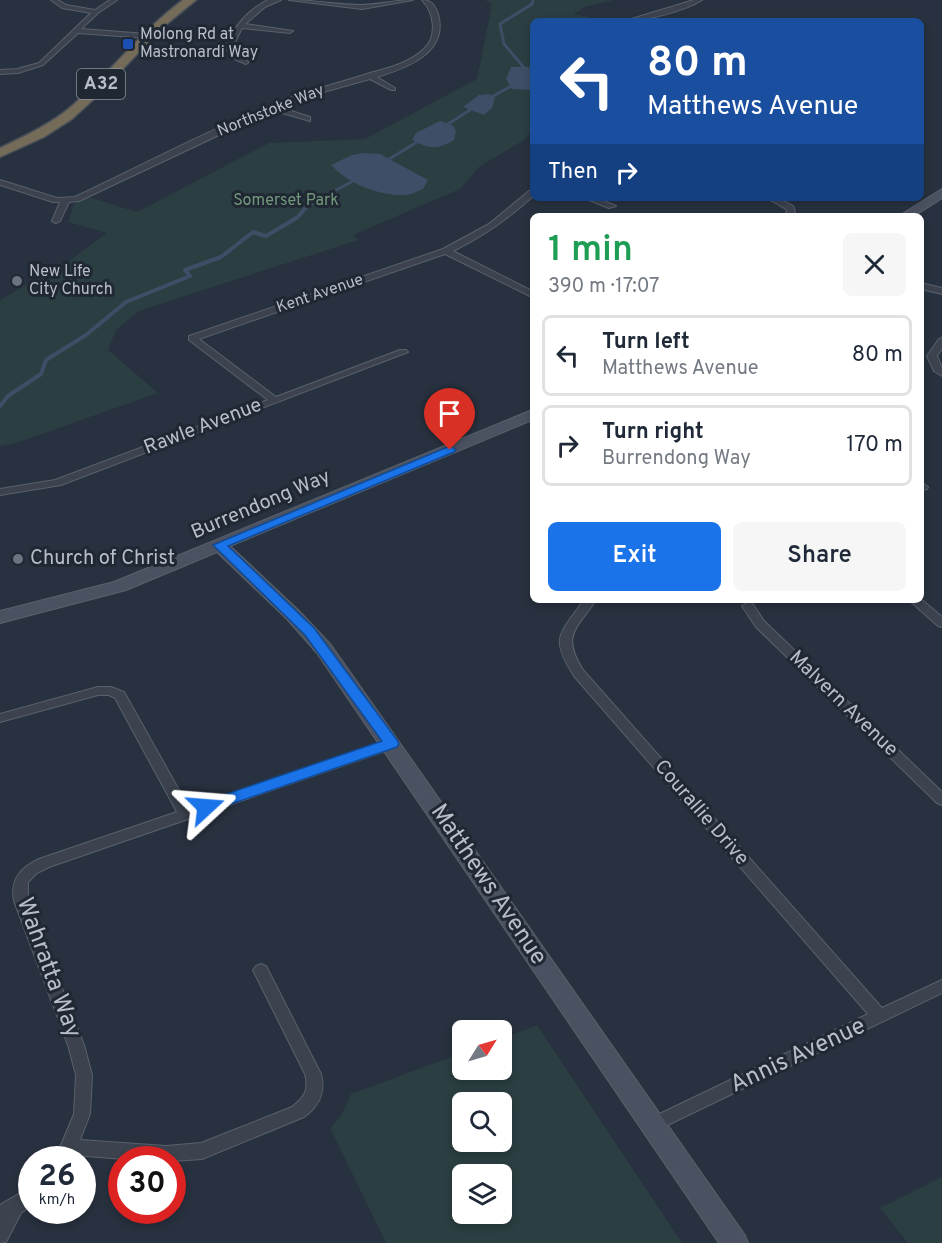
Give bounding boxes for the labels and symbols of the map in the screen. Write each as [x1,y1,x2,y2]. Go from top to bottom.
place label: Molong Rd at Mastronardi Way [140,25,258,63]
marker: Molong Rd at Mastronardi Way [121,37,135,51]
road number: A32 [77,69,125,99]
street label: Northstoke Way [215,80,327,142]
park label: Somerset Park [233,191,339,211]
place label: New Life City Church [29,262,113,300]
street label: Kent Avenue [274,270,366,318]
marker: New Life City Church [10,274,24,288]
pin [424,388,475,450]
street label: Rawle Avenue [140,393,266,461]
street label: Burrendong Way [187,464,335,546]
place label: Church of Christ [30,546,175,572]
marker: Church of Christ [11,552,25,566]
street label: Malvern Avenue [783,645,903,763]
street label: Courallie Drive [648,755,754,871]
position arrow [174,775,238,839]
street label: Matthews Avenue [423,799,553,971]
street label: Wahratta Way [9,894,87,1042]
street label: Annis Avenue [726,1012,870,1100]
north arrow [452,1020,512,1080]
speed limit sign: 30 [108,1146,186,1224]

